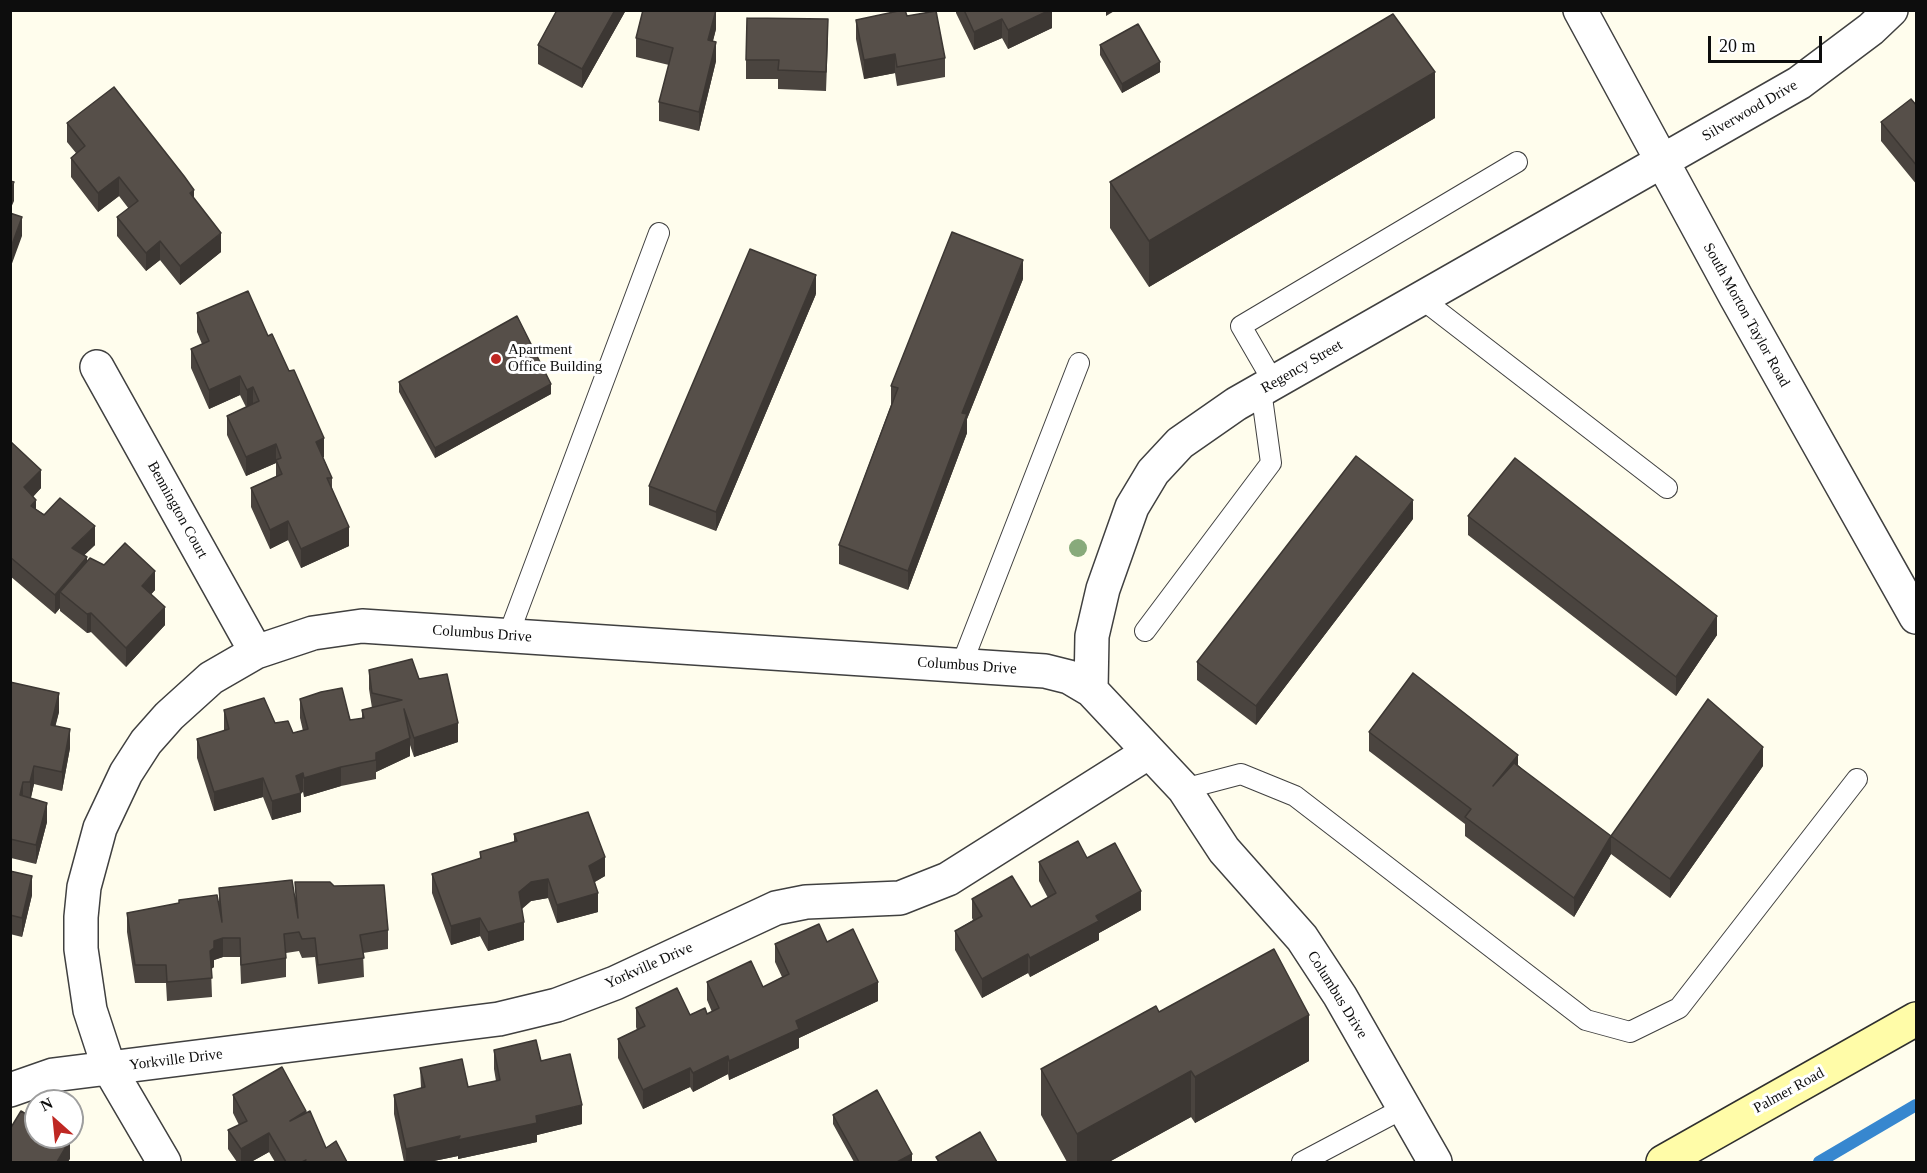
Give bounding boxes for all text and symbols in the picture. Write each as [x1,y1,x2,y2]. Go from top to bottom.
scale bar [1711,24,1825,62]
text: 20 m [1719,36,1756,56]
street label: Silverwood Drive [1699,76,1801,146]
street label: South Morton Taylor Road [1699,240,1793,390]
street label: Regency Street [1258,336,1346,398]
place label: Apartment Office Building [508,341,602,376]
marker: Apartment Office Building [489,352,503,366]
street label: Bennington Court [143,458,211,562]
street label: Columbus Drive [432,622,532,646]
street label: Columbus Drive [917,654,1017,678]
street label: Yorkville Drive [602,939,696,993]
street label: Columbus Drive [1303,948,1371,1042]
street label: Yorkville Drive [128,1045,224,1075]
street label: Palmer Road [1751,1064,1827,1118]
north arrow [24,1089,84,1149]
text: N [37,1094,56,1114]

